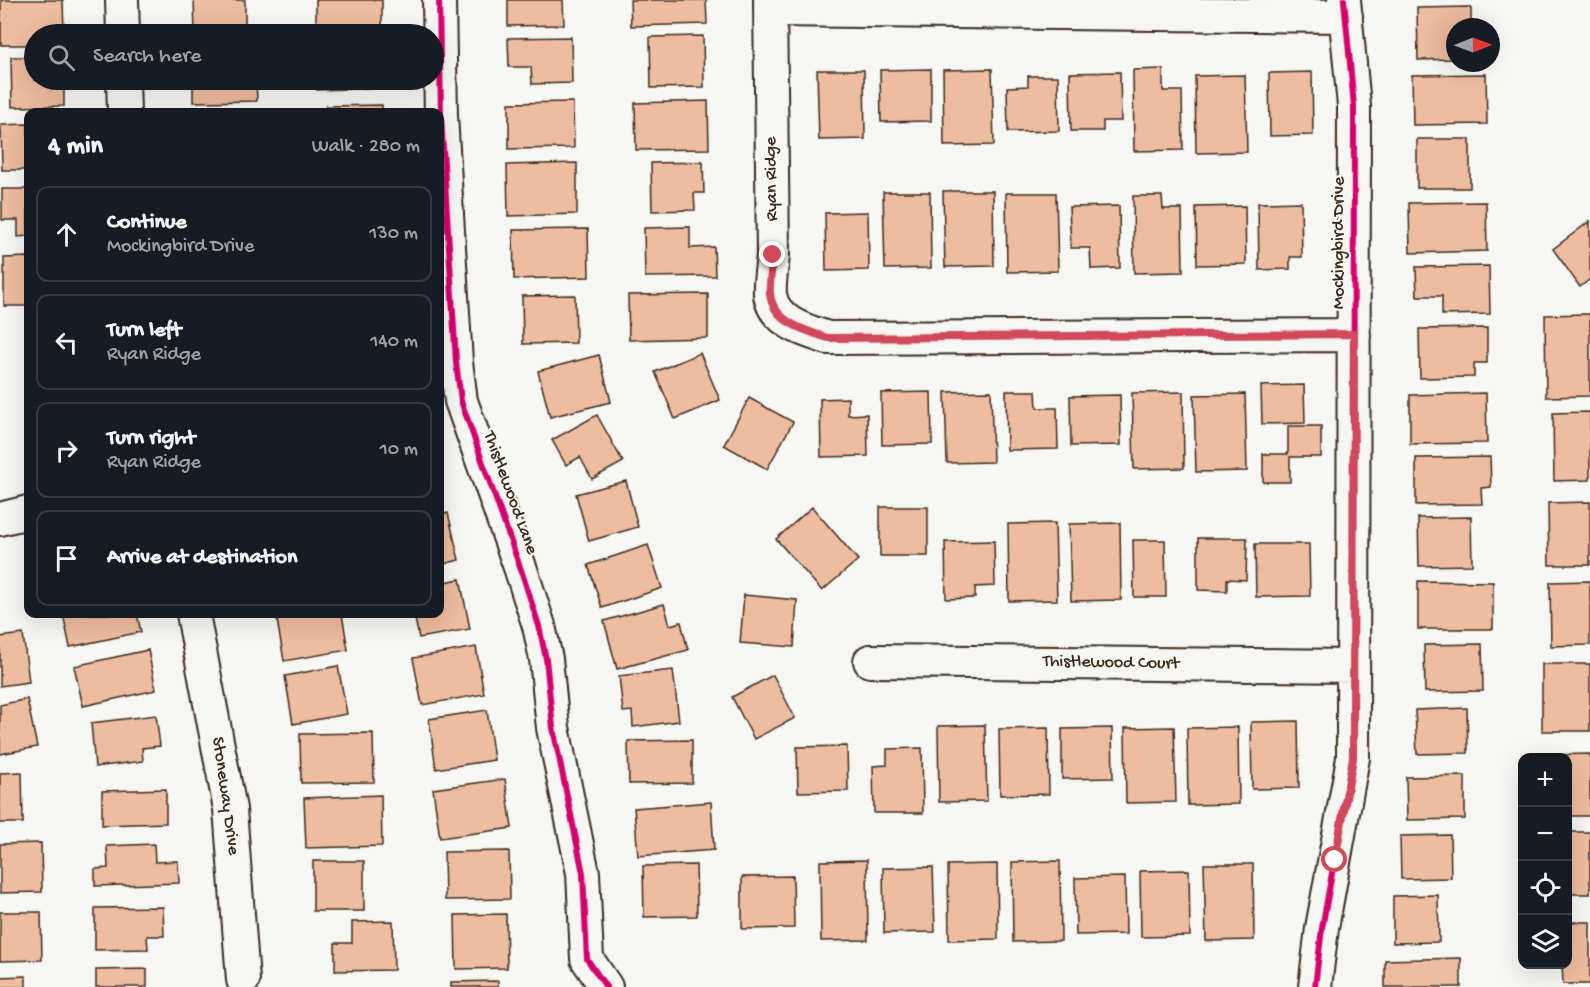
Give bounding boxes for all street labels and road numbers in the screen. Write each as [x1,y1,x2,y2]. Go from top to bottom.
street label: Ryan Ridge [761,136,783,221]
street label: Mockingbird Drive [1329,176,1350,309]
street label: Thistlewood Lane [478,428,542,558]
street label: Thistlewood Court [1042,651,1181,675]
street label: Stoneway Drive [206,736,244,857]

